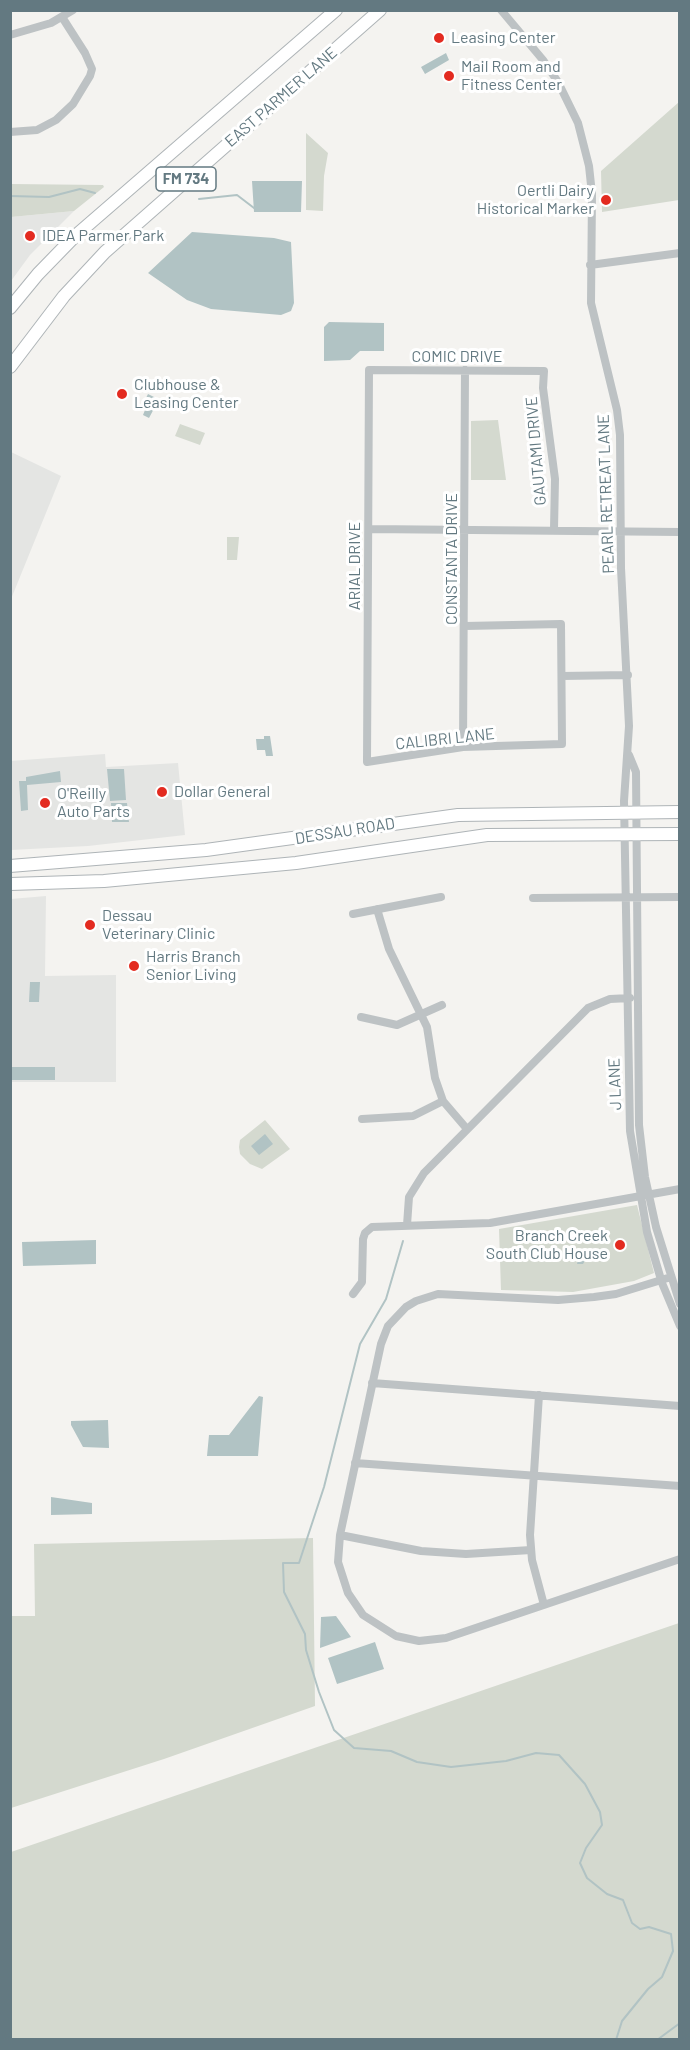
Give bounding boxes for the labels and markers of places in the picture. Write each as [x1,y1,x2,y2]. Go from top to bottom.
place label: Leasing Center [451,28,556,48]
marker: Leasing Center [432,31,446,45]
place label: Mail Room and Fitness Center [461,57,562,95]
marker: Mail Room and Fitness Center [442,69,456,83]
place label: Oertli Dairy Historical Marker [477,181,594,219]
marker: Oertli Dairy Historical Marker [599,193,613,207]
place label: IDEA Parmer Park [42,226,164,246]
marker: IDEA Parmer Park [23,229,37,243]
place label: Clubhouse & Leasing Center [134,375,239,413]
marker: Clubhouse & Leasing Center [115,387,129,401]
place label: Dollar General [174,782,270,802]
place label: O'Reilly Auto Parts [57,784,130,822]
marker: Dollar General [155,785,169,799]
marker: O'Reilly Auto Parts [38,796,52,810]
place label: Dessau Veterinary Clinic [102,906,215,944]
marker: Dessau Veterinary Clinic [83,918,97,932]
place label: Harris Branch Senior Living [146,947,241,985]
marker: Harris Branch Senior Living [127,959,141,973]
place label: Branch Creek South Club House [486,1226,608,1264]
marker: Branch Creek South Club House [613,1238,627,1252]

